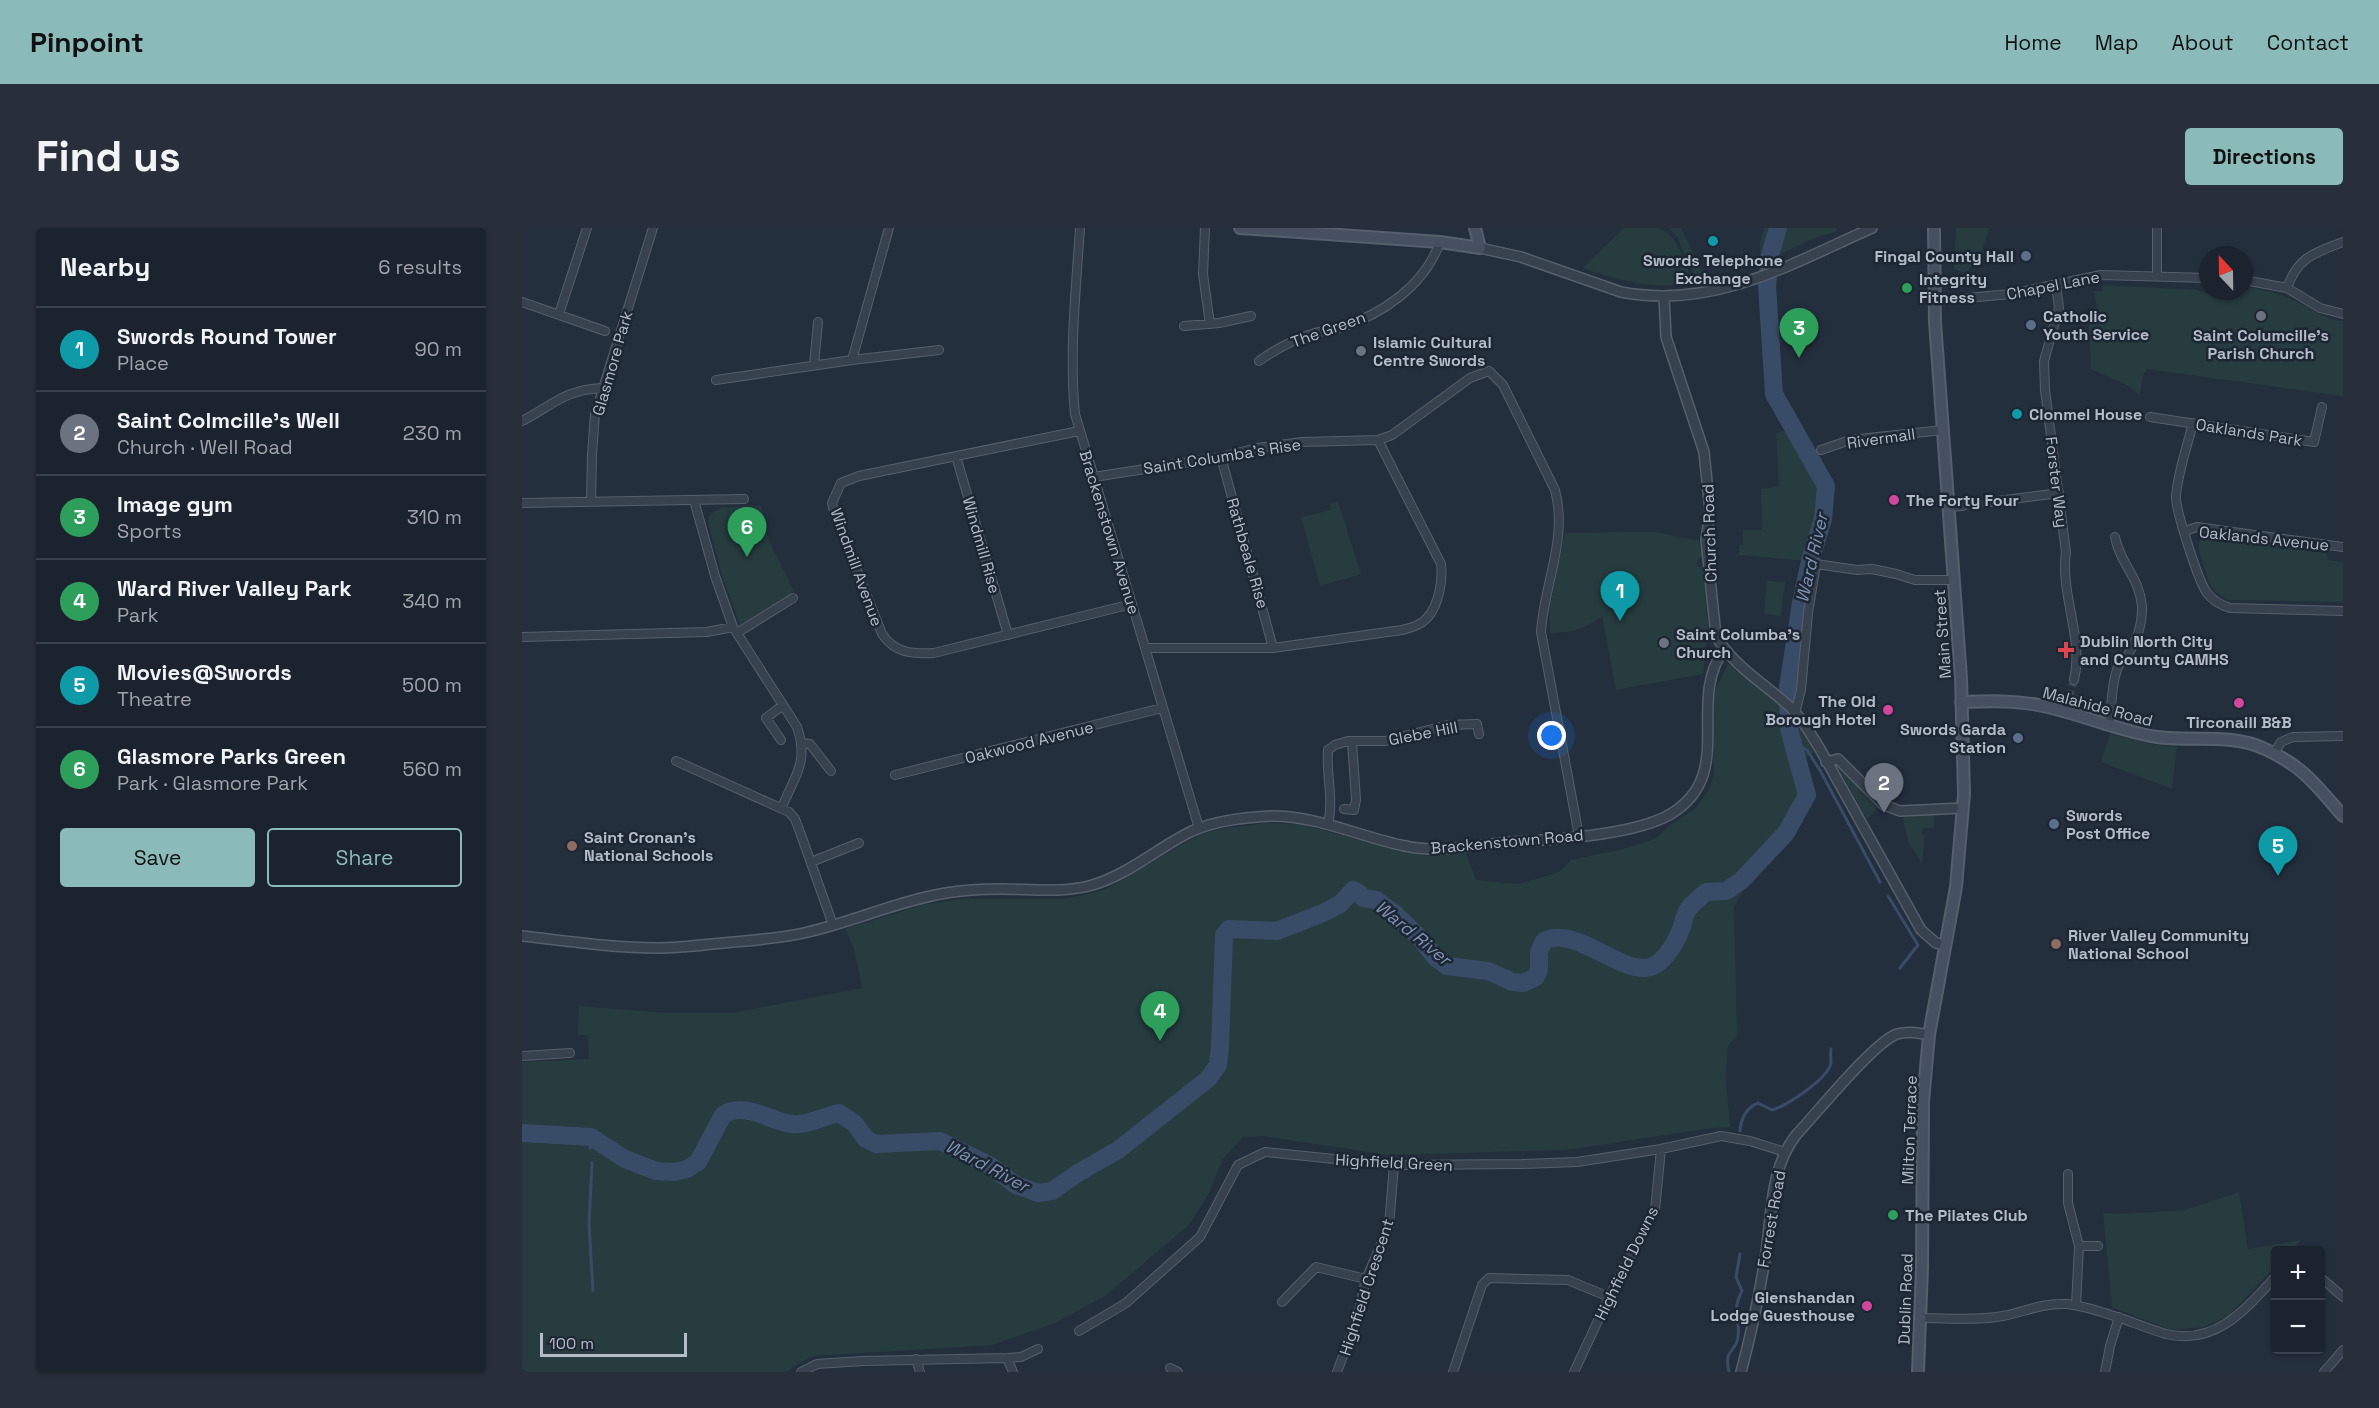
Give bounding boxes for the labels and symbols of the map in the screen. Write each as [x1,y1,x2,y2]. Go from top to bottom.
marker: Swords Telephone Exchange [1706,234,1720,248]
place label: Fingal County Hall [1875,246,2014,267]
north arrow [2199,246,2253,300]
marker: Fingal County Hall [2019,249,2033,263]
place label: Swords Telephone Exchange [1643,250,1783,289]
street label: Chapel Lane [2005,266,2101,305]
place label: Integrity Fitness [1919,269,1987,308]
marker: Integrity Fitness [1900,281,1914,295]
street label: The Green [1288,306,1368,353]
place label: Catholic Youth Service [2043,306,2149,345]
street label: Glasmore Park [587,308,638,418]
pin: 3 [1780,308,1818,358]
marker: Saint Columcille's Parish Church [2254,309,2268,323]
marker: Catholic Youth Service [2024,318,2038,332]
place label: Saint Columcille's Parish Church [2193,325,2329,364]
place label: Islamic Cultural Centre Swords [1373,332,1492,371]
marker: Islamic Cultural Centre Swords [1354,344,1368,358]
place label: Clonmel House [2029,404,2142,425]
marker: Clonmel House [2010,407,2024,421]
street label: Oaklands Park [2194,414,2304,451]
street label: Rivermall [1846,423,1917,454]
street label: Saint Columba's Rise [1142,434,1302,479]
street label: Forster Way [2040,435,2073,529]
street label: Brackenstown Avenue [1075,448,1144,617]
street label: Church Road [1697,484,1722,582]
place label: The Forty Four [1906,490,2019,511]
marker: The Forty Four [1887,493,1901,507]
street label: Windmill Rise [958,494,1005,596]
street label: Rathbeale Rise [1222,495,1273,611]
street label: Windmill Avenue [825,505,888,629]
pin: 6 [728,508,766,557]
water label: Ward River [1790,509,1833,605]
street label: Oaklands Avenue [2198,521,2330,556]
pin: 1 [1600,572,1640,621]
street label: Main Street [1929,588,1956,679]
place label: Saint Columba's Church [1676,624,1800,663]
place label: Dublin North City and County CAMHS [2080,631,2229,670]
marker: Saint Columba's Church [1657,636,1671,650]
marker: Dublin North City and County CAMHS [2057,641,2075,659]
street label: Malahide Road [2041,682,2155,731]
place label: The Old Borough Hotel [1765,691,1876,730]
marker: Tirconaill B&B [2232,696,2246,710]
marker: The Old Borough Hotel [1881,703,1895,717]
place label: Tirconaill B&B [2186,712,2292,733]
street label: Oakwood Avenue [963,716,1096,769]
street label: Glebe Hill [1387,716,1460,750]
place label: Swords Garda Station [1900,719,2006,758]
your location [1537,721,1566,750]
marker: Swords Garda Station [2011,731,2025,745]
pin: 2 [1864,764,1904,813]
place label: Swords Post Office [2066,805,2150,844]
marker: Swords Post Office [2047,817,2061,831]
street label: Brackenstown Road [1430,824,1584,859]
pin: 5 [2258,826,2298,876]
place label: Saint Cronan's National Schools [584,827,713,866]
marker: Saint Cronan's National Schools [565,839,579,853]
water label: Ward River [1371,895,1458,972]
place label: River Valley Community National School [2068,925,2249,964]
marker: River Valley Community National School [2049,937,2063,951]
pin: 4 [1140,992,1180,1041]
street label: Milton Terrace [1897,1075,1922,1185]
water label: Ward River [942,1134,1035,1198]
street label: Highfield Green [1335,1149,1453,1176]
street label: Forrest Road [1753,1169,1790,1269]
street label: Highfield Downs [1590,1203,1663,1324]
place label: The Pilates Club [1905,1205,2028,1226]
marker: The Pilates Club [1886,1208,1900,1222]
street label: Highfield Crescent [1334,1216,1398,1358]
street label: Dublin Road [1893,1253,1918,1345]
place label: Glenshandan Lodge Guesthouse [1711,1287,1855,1326]
marker: Glenshandan Lodge Guesthouse [1860,1299,1874,1313]
scale bar [540,1330,687,1358]

